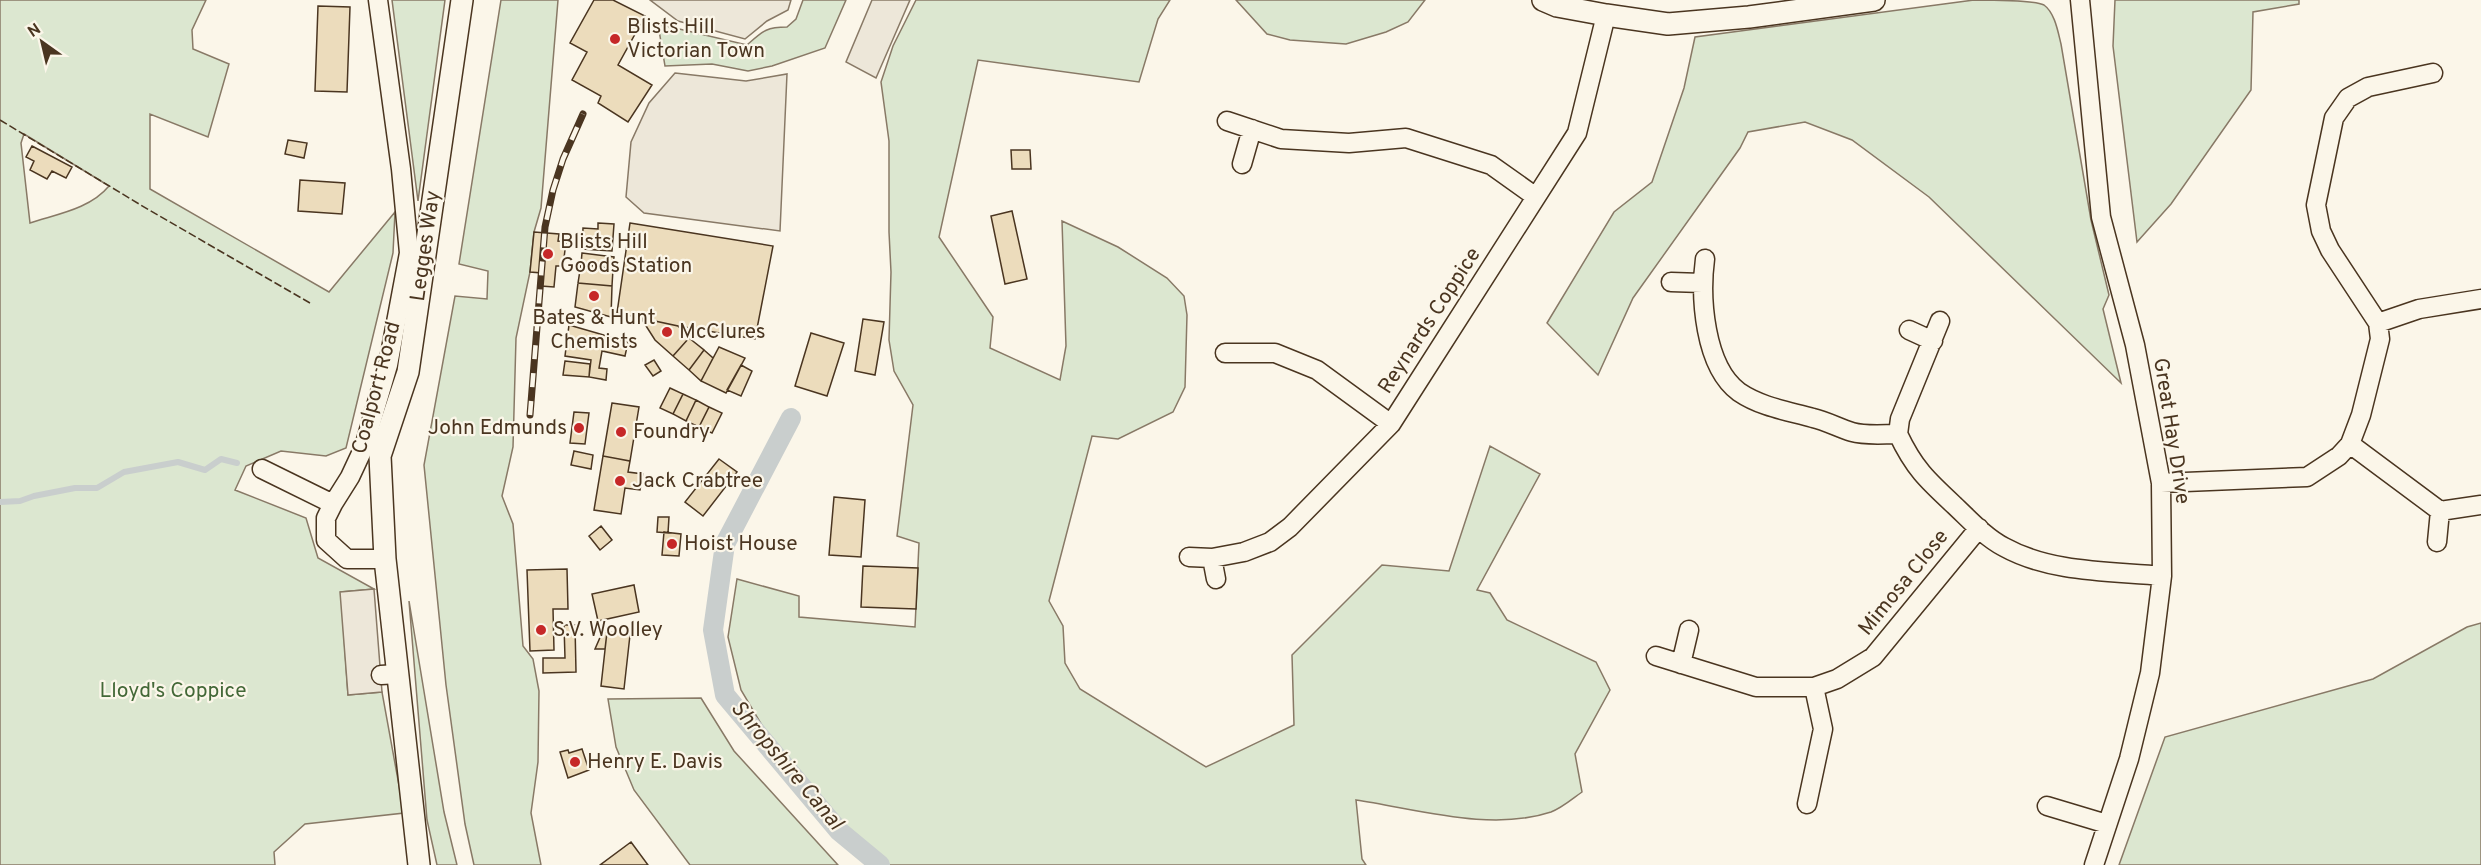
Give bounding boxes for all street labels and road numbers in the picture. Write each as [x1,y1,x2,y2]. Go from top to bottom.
street label: Legges Way [405,189,447,303]
street label: Reynards Coppice [1373,243,1487,399]
street label: Coalport Road [346,319,408,457]
street label: Great Hay Drive [2146,356,2196,506]
street label: Mimosa Close [1853,524,1955,642]

